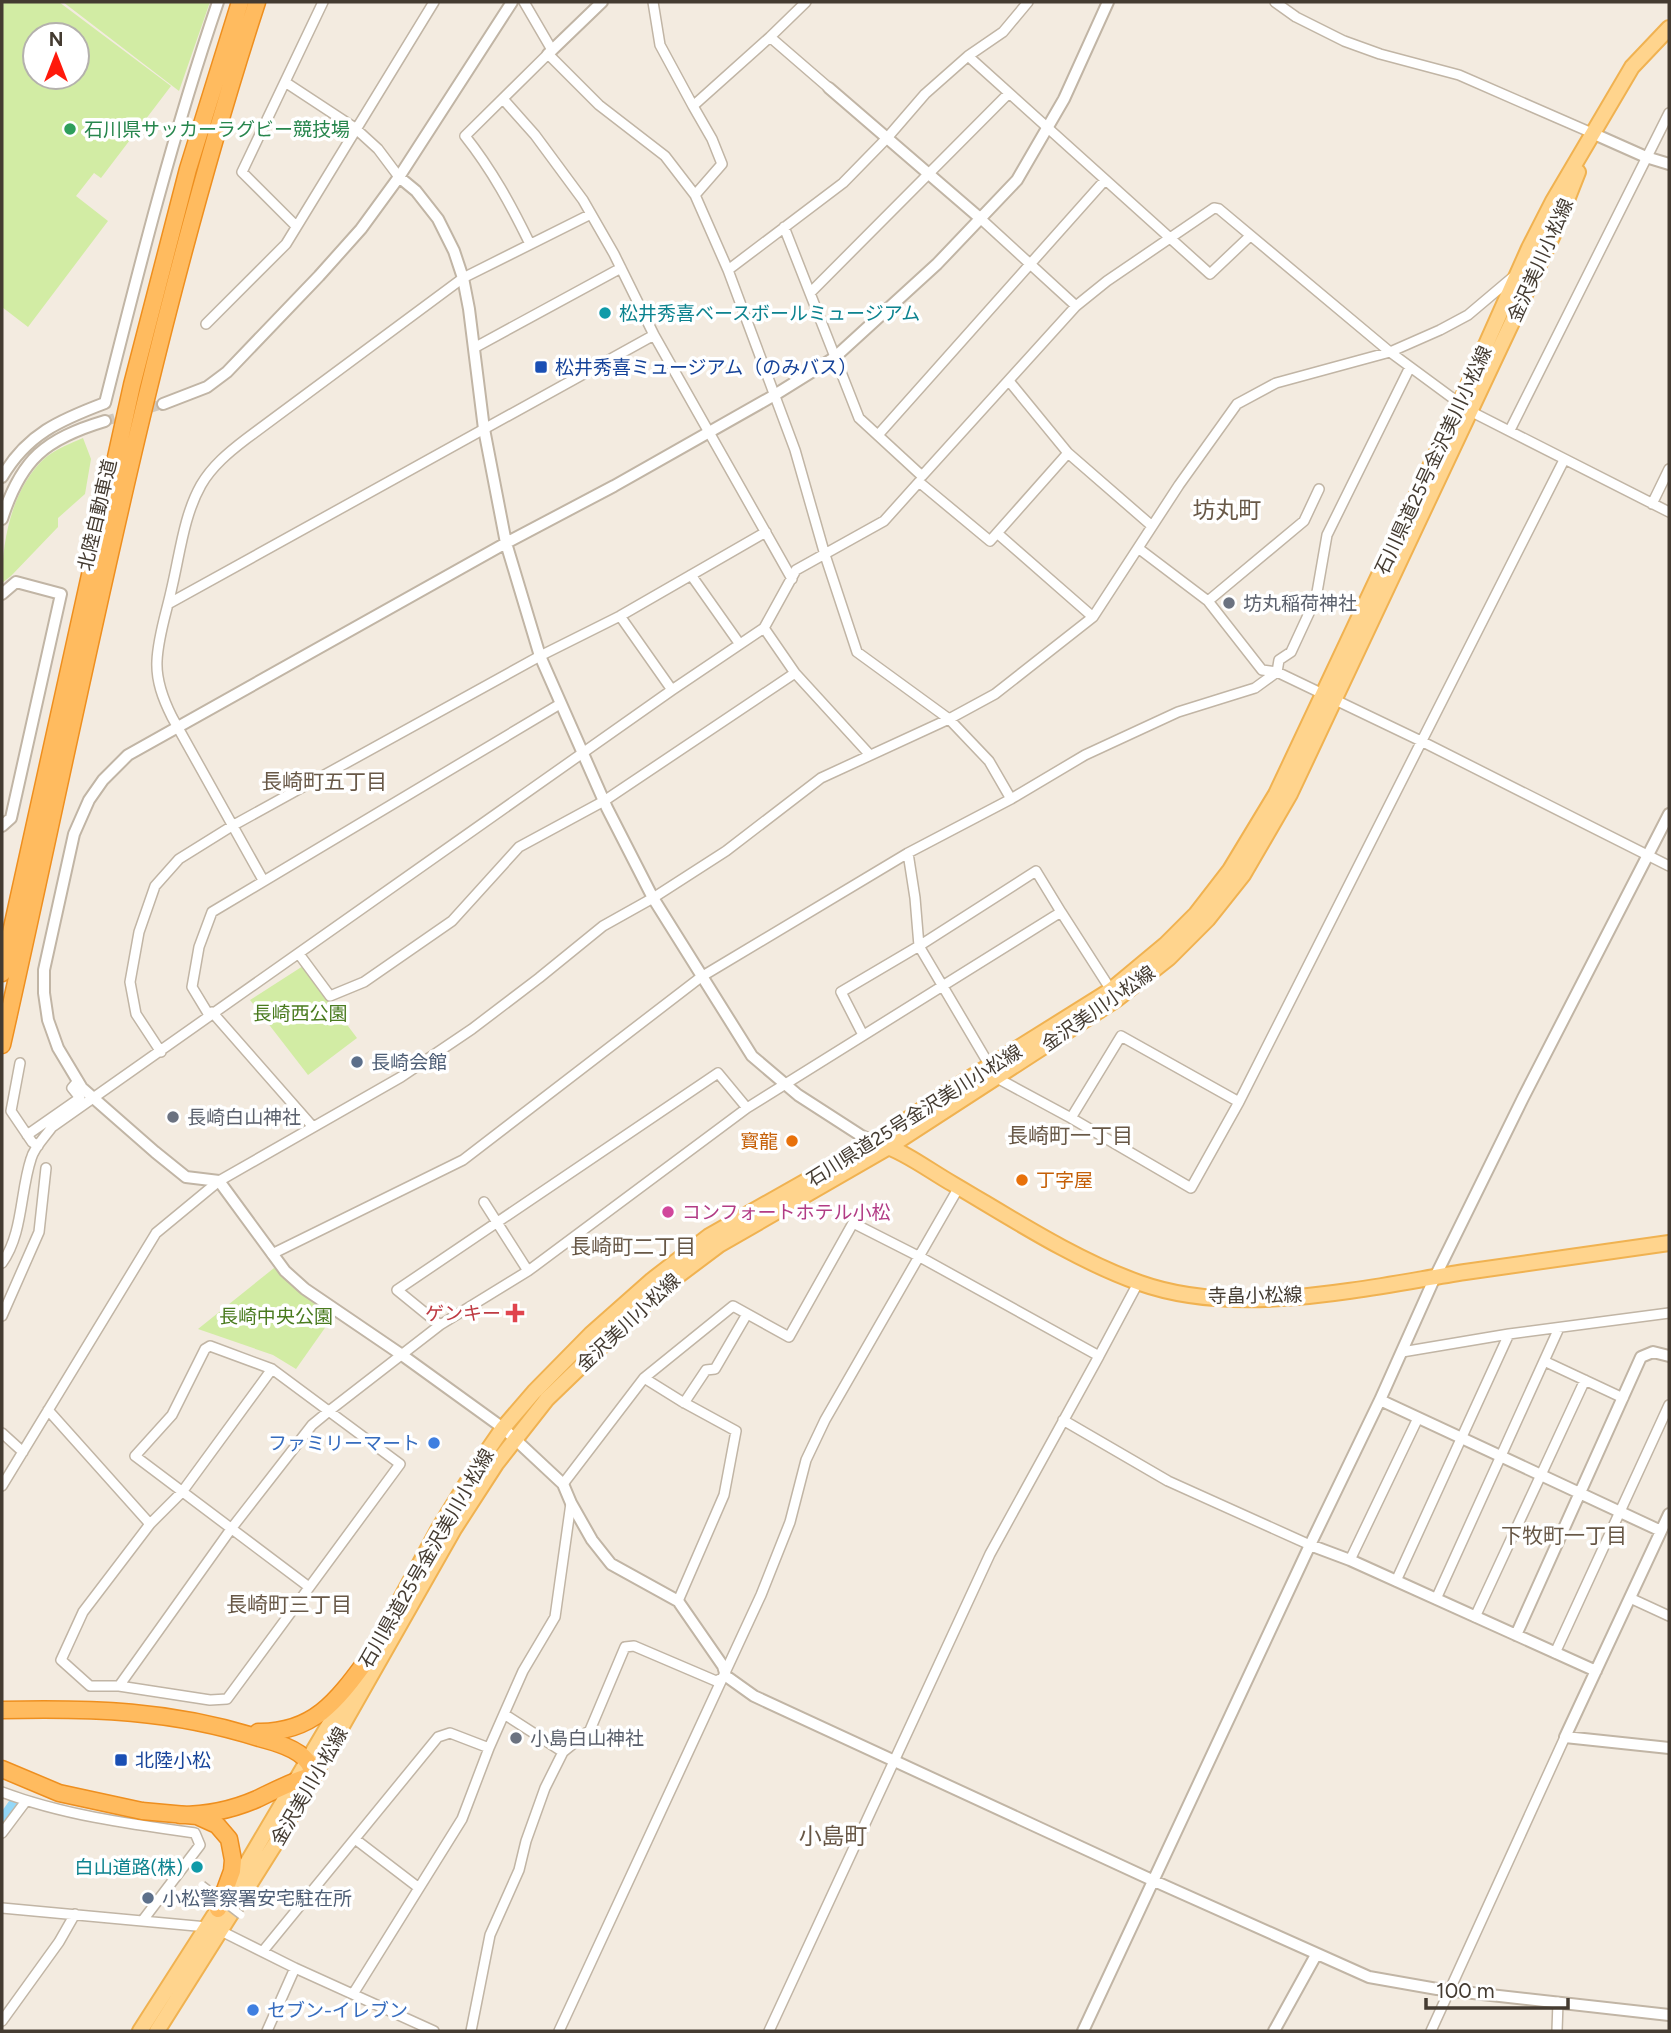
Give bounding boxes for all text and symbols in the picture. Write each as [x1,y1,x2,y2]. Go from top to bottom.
north arrow [21,21,91,91]
text: N [49,28,63,51]
place label: 石川県サッカーラグビー競技場 [84,118,350,141]
marker: 石川県サッカーラグビー競技場 [62,121,78,137]
street label: 金沢美川小松線 [1503,195,1578,326]
place label: 松井秀喜ベースボールミュージアム [619,302,920,325]
marker: 松井秀喜ベースボールミュージアム [597,305,613,321]
street label: 石川県道25号金沢美川小松線 [1370,342,1497,578]
place label: 松井秀喜ミュージアム（のみバス） [555,356,857,379]
marker: 松井秀喜ミュージアム（のみバス） [533,359,549,375]
street label: 北陸自動車道 [73,457,122,573]
district label: 坊丸町 [1193,496,1262,524]
place label: 坊丸稲荷神社 [1243,592,1357,615]
marker: 坊丸稲荷神社 [1221,595,1237,611]
district label: 長崎町五丁目 [261,769,387,794]
street label: 金沢美川小松線 [1037,961,1159,1056]
park label: 長崎西公園 [252,1002,348,1025]
street label: 石川県道25号金沢美川小松線 [802,1040,1026,1191]
place label: 長崎会館 [371,1051,447,1074]
marker: 長崎会館 [349,1054,365,1070]
place label: 長崎白山神社 [187,1106,301,1129]
marker: 長崎白山神社 [165,1109,181,1125]
district label: 長崎町一丁目 [1007,1123,1133,1148]
place label: 寳龍 [740,1130,778,1153]
marker: 寳龍 [784,1133,800,1149]
place label: 丁字屋 [1036,1169,1093,1192]
marker: 丁字屋 [1014,1172,1030,1188]
place label: コンフォートホテル小松 [682,1201,890,1224]
marker: コンフォートホテル小松 [660,1204,676,1220]
district label: 長崎町二丁目 [570,1234,696,1259]
street label: 金沢美川小松線 [572,1269,685,1376]
street label: 寺畠小松線 [1207,1283,1303,1308]
place label: ゲンキー [425,1302,501,1325]
park label: 長崎中央公園 [219,1305,333,1328]
marker: ゲンキー [507,1305,523,1321]
place label: ファミリーマート [268,1432,420,1455]
marker: ファミリーマート [426,1435,442,1451]
street label: 石川県道25号金沢美川小松線 [354,1444,499,1672]
district label: 下牧町一丁目 [1501,1523,1627,1548]
district label: 長崎町三丁目 [226,1592,352,1617]
street label: 金沢美川小松線 [266,1723,353,1850]
place label: 小島白山神社 [530,1727,644,1750]
marker: 小島白山神社 [508,1730,524,1746]
place label: 北陸小松 [135,1749,211,1772]
marker: 北陸小松 [113,1752,129,1768]
district label: 小島町 [799,1822,868,1850]
place label: 白山道路(株) [75,1856,183,1879]
marker: 白山道路(株) [189,1859,205,1875]
place label: 小松警察署安宅駐在所 [162,1887,352,1910]
marker: 小松警察署安宅駐在所 [140,1890,156,1906]
scale bar [1426,1966,1568,2010]
text: 100 m [1436,1978,1495,2003]
place label: セブン-イレブン [267,1999,408,2022]
marker: セブン-イレブン [245,2002,261,2018]

